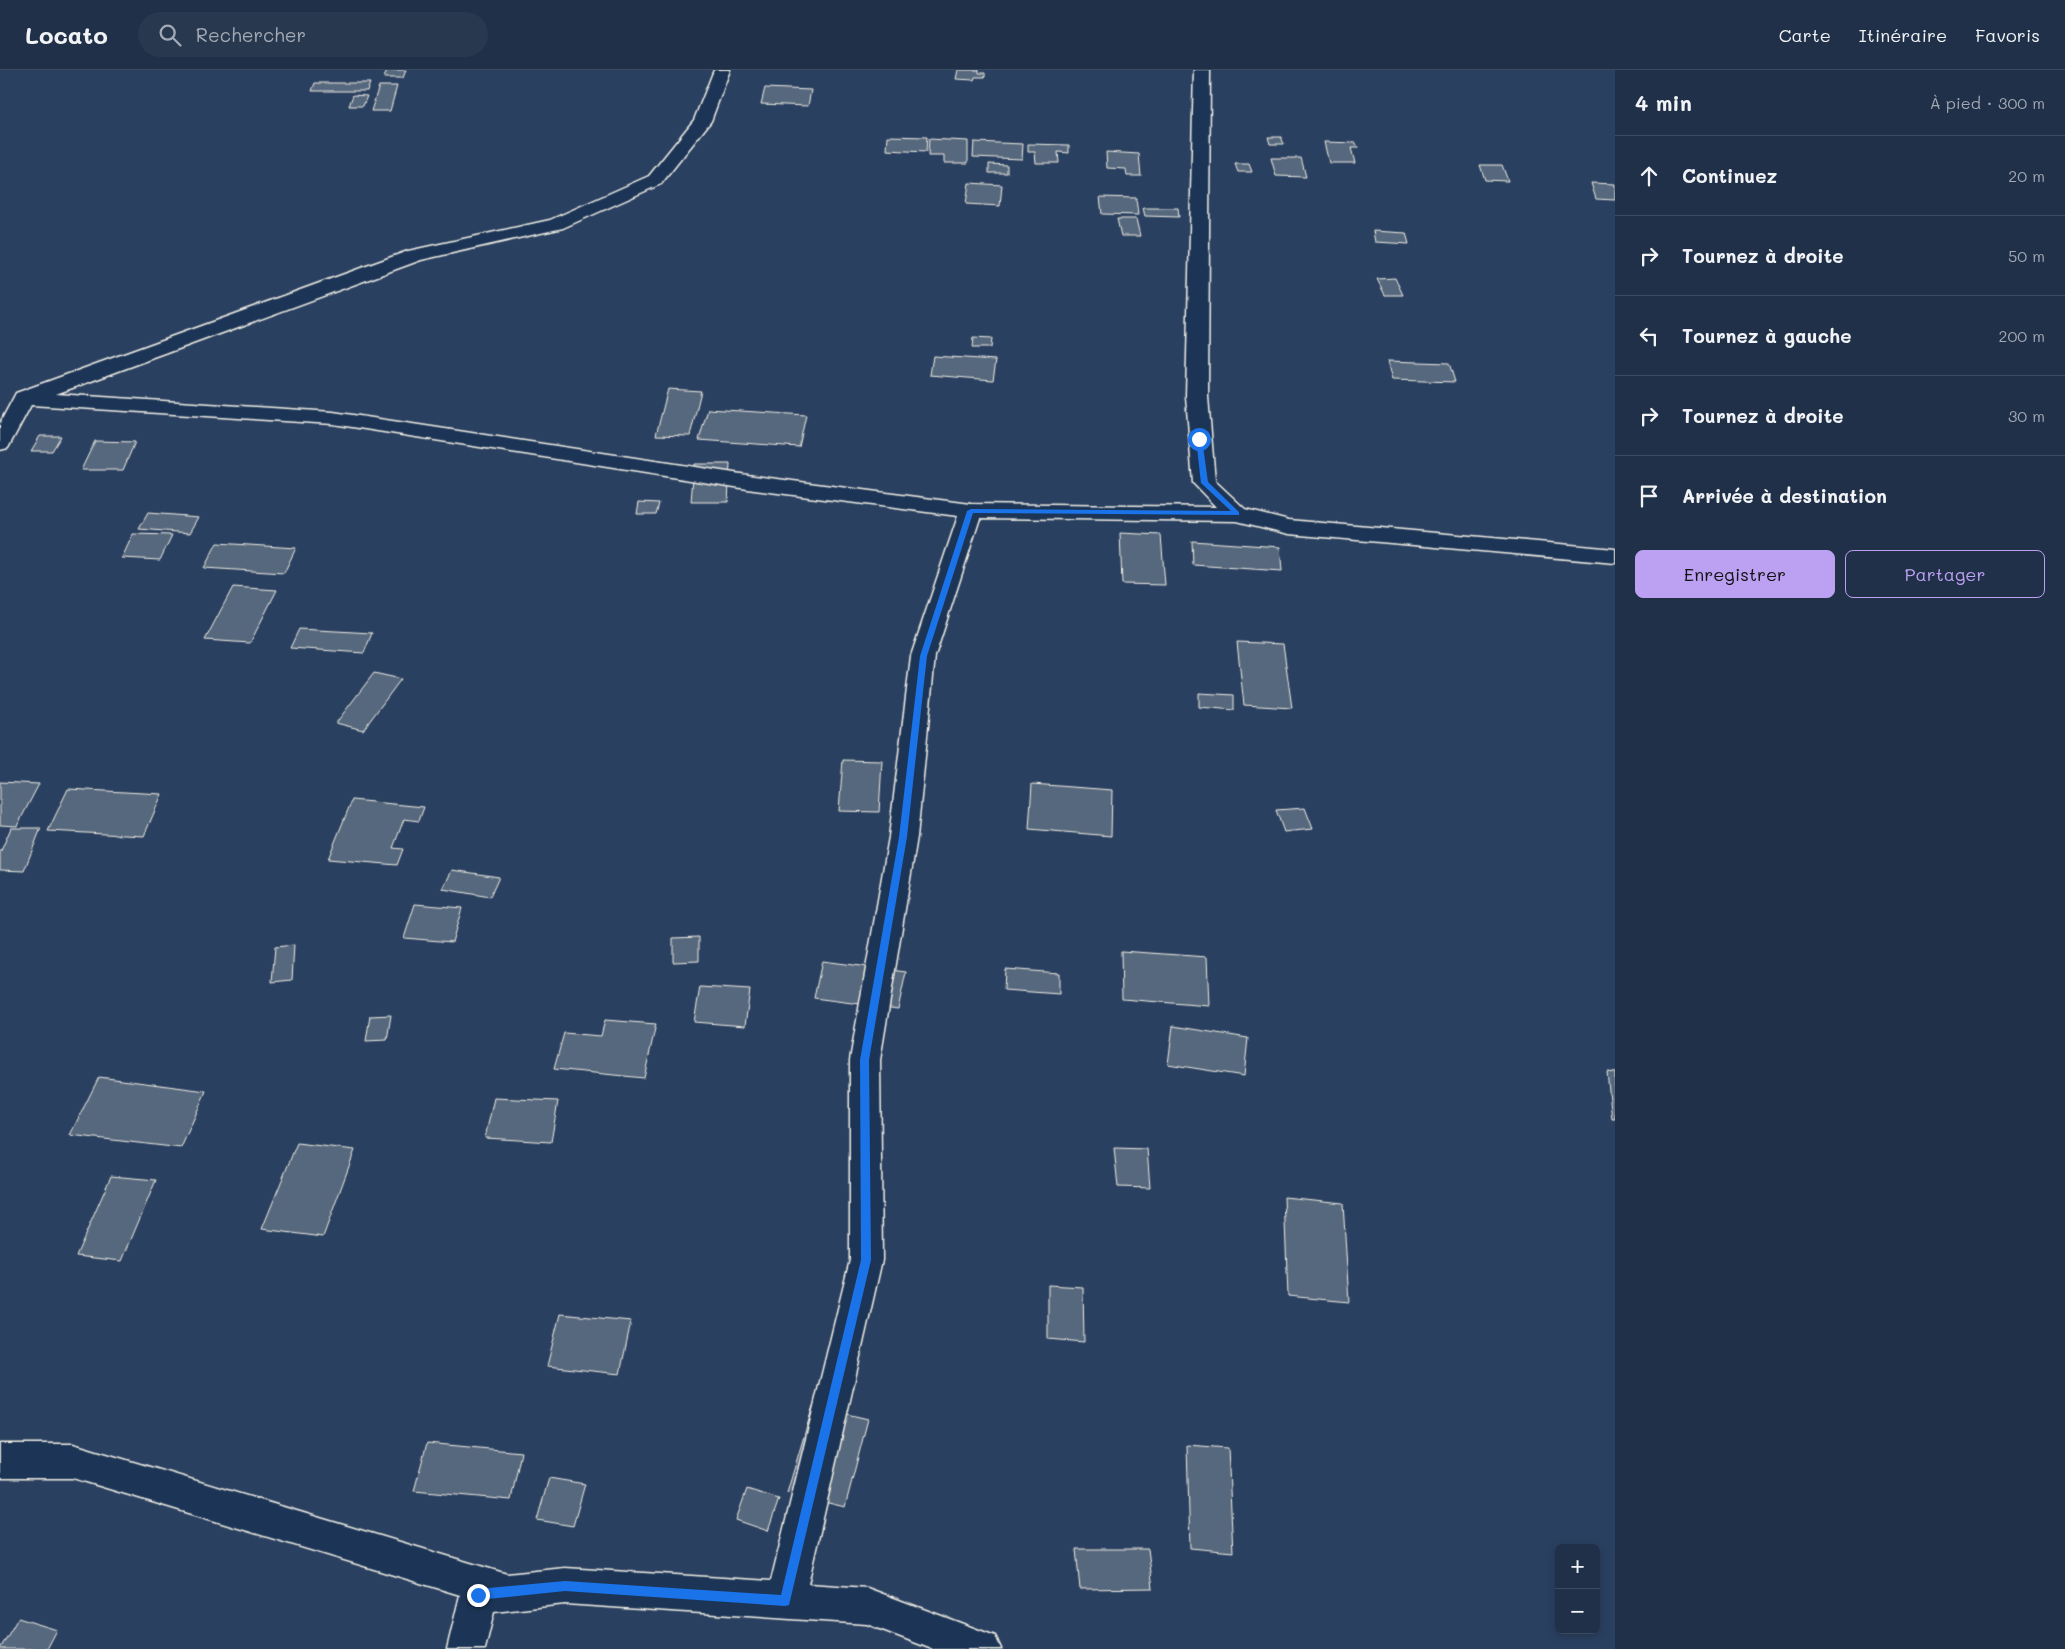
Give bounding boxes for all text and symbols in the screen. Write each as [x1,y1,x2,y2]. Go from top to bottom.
search box [138,12,488,57]
text: Locato [25,19,108,50]
icon: search [156,21,184,49]
text: Rechercher [196,22,306,47]
text: Carte [1779,23,1831,47]
text: Itinéraire [1859,23,1947,47]
text: Favoris [1975,23,2040,47]
text: 4 min [1635,89,1692,116]
text: À pied · 300 m [1930,92,2045,113]
icon: ahead [1635,162,1663,190]
text: Continuez [1682,163,1777,188]
text: 20 m [2008,165,2045,186]
icon: right [1635,242,1663,270]
text: Tournez à droite [1682,243,1844,268]
text: 50 m [2008,245,2045,266]
icon: left [1635,322,1663,350]
text: Tournez à gauche [1682,323,1851,348]
text: 200 m [1998,325,2045,346]
icon: right [1635,402,1663,430]
text: Tournez à droite [1682,403,1844,428]
text: 30 m [2008,405,2045,426]
route start [1188,428,1211,451]
icon: arrive [1635,482,1663,510]
text: Arrivée à destination [1682,483,1887,508]
button: Enregistrer [1635,550,1835,598]
button: Partager [1845,550,2045,598]
map controls [1555,1544,1600,1634]
button: + [1555,1544,1600,1589]
route end [467,1584,490,1607]
button: − [1555,1589,1600,1634]

